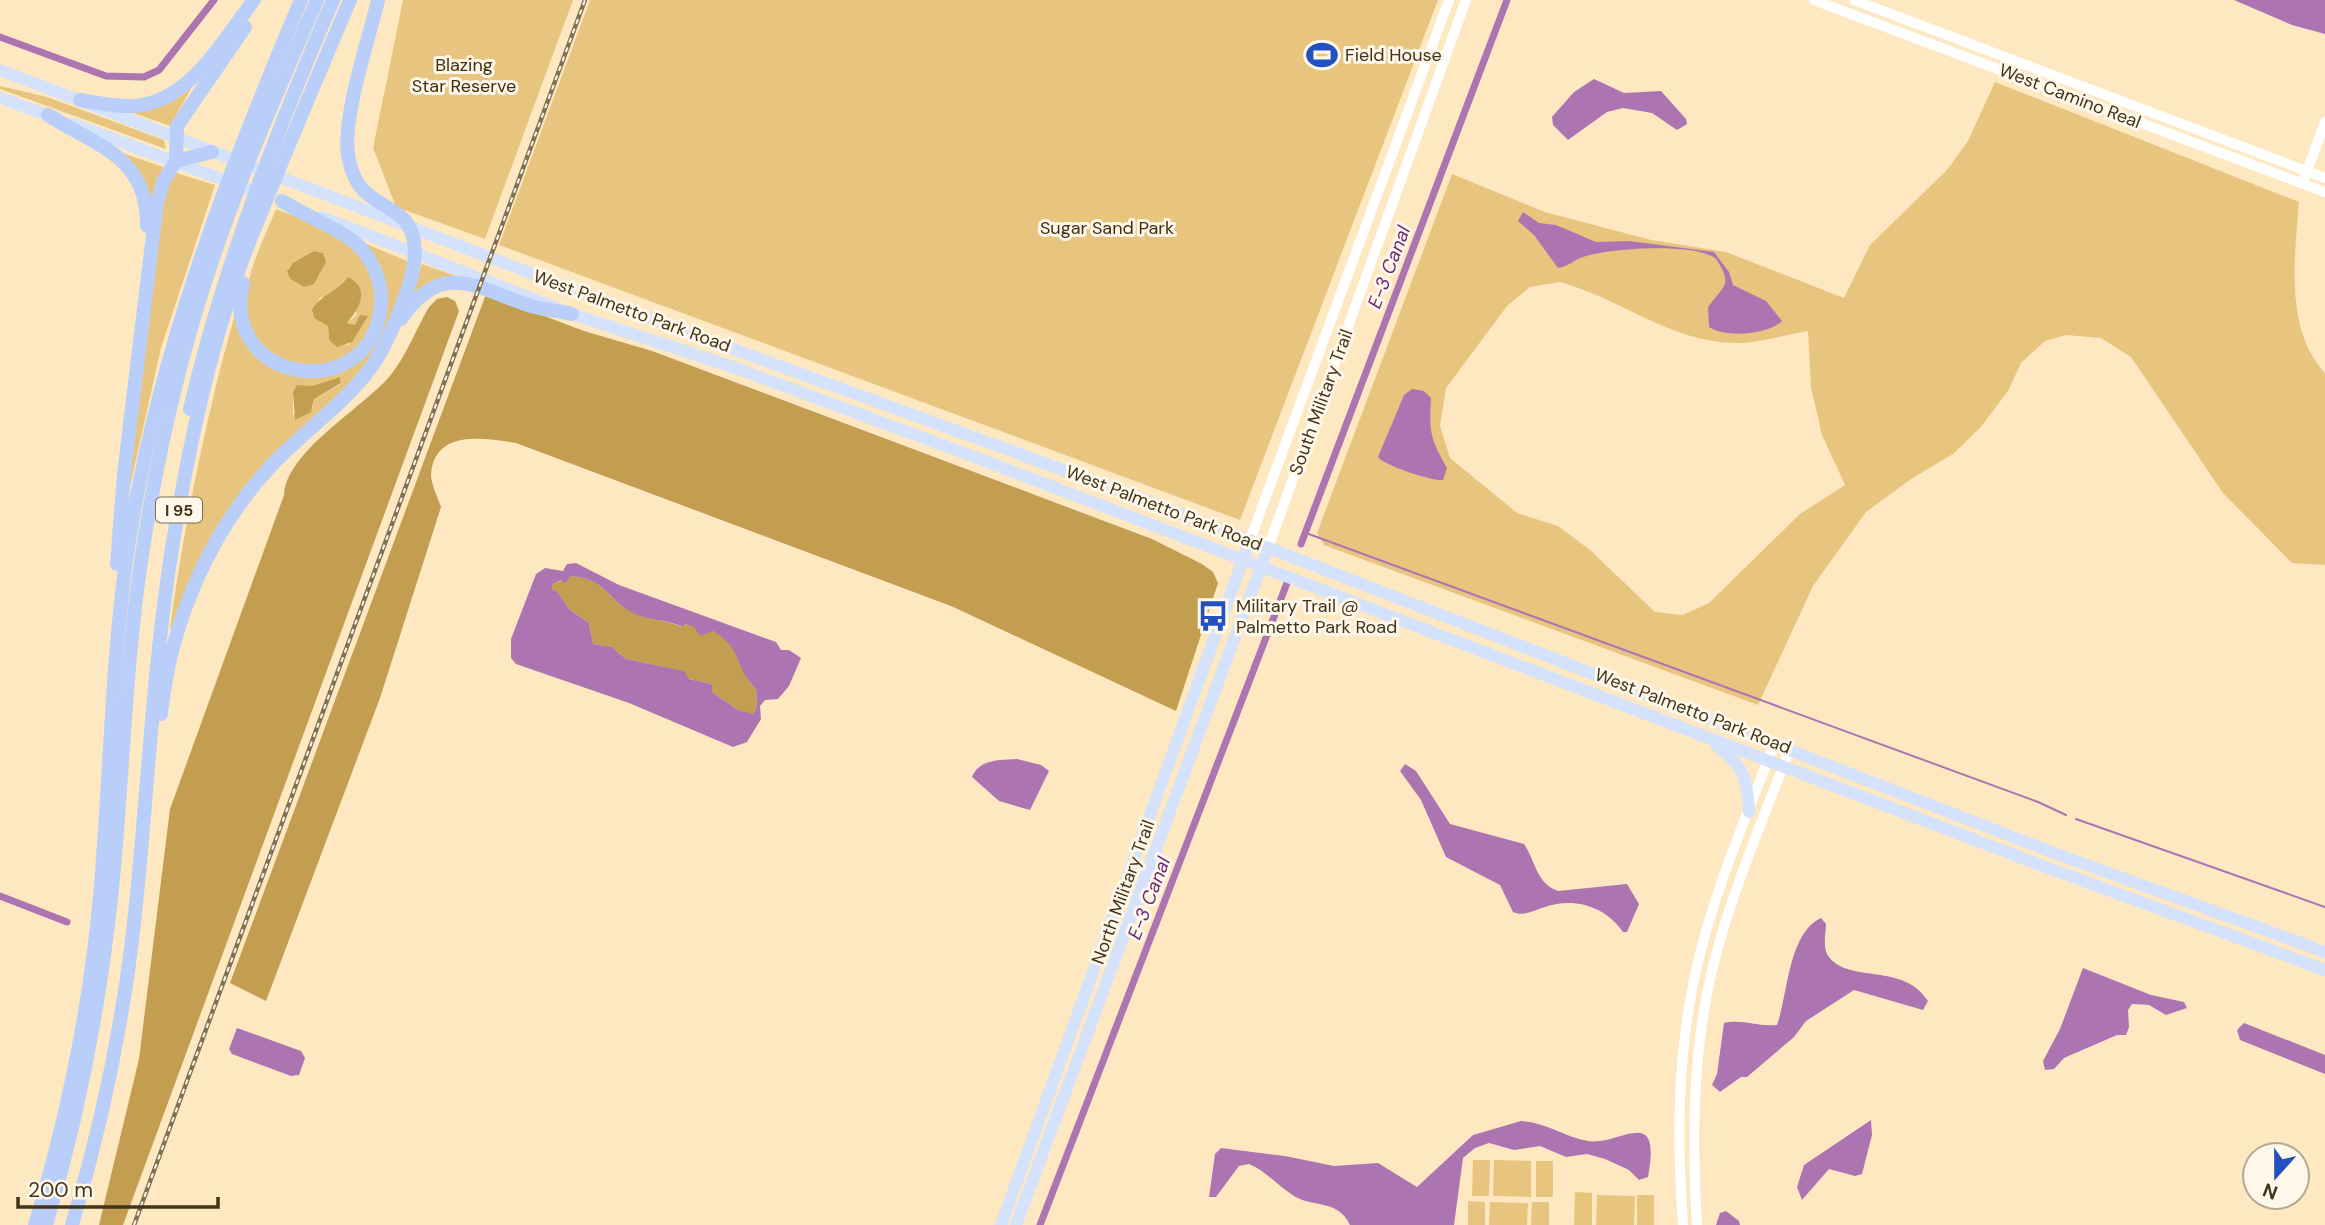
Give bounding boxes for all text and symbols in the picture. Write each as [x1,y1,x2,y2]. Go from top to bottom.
sports icon: Field House [1305,38,1339,72]
place label: Field House [1345,43,1442,67]
park label: Blazing Star Reserve [412,53,516,98]
street label: West Camino Real [1996,58,2144,134]
park label: Sugar Sand Park [1040,216,1174,240]
water label: E-3 Canal [1362,221,1416,312]
street label: West Palmetto Park Road [530,264,734,358]
street label: South Military Trail [1283,326,1359,478]
street label: West Palmetto Park Road [1062,459,1266,557]
road number: I 95 [156,498,202,523]
place label: Military Trail @ Palmetto Park Road [1236,594,1397,639]
bus stop icon: Military Trail @ Palmetto Park Road [1196,599,1230,633]
street label: West Palmetto Park Road [1591,662,1795,760]
street label: North Military Trail [1086,817,1160,967]
water label: E-3 Canal [1122,852,1176,943]
north arrow [2241,1141,2311,1211]
scale bar [18,1166,217,1210]
text: 200 m [28,1176,93,1204]
text: N [2259,1177,2281,1206]

